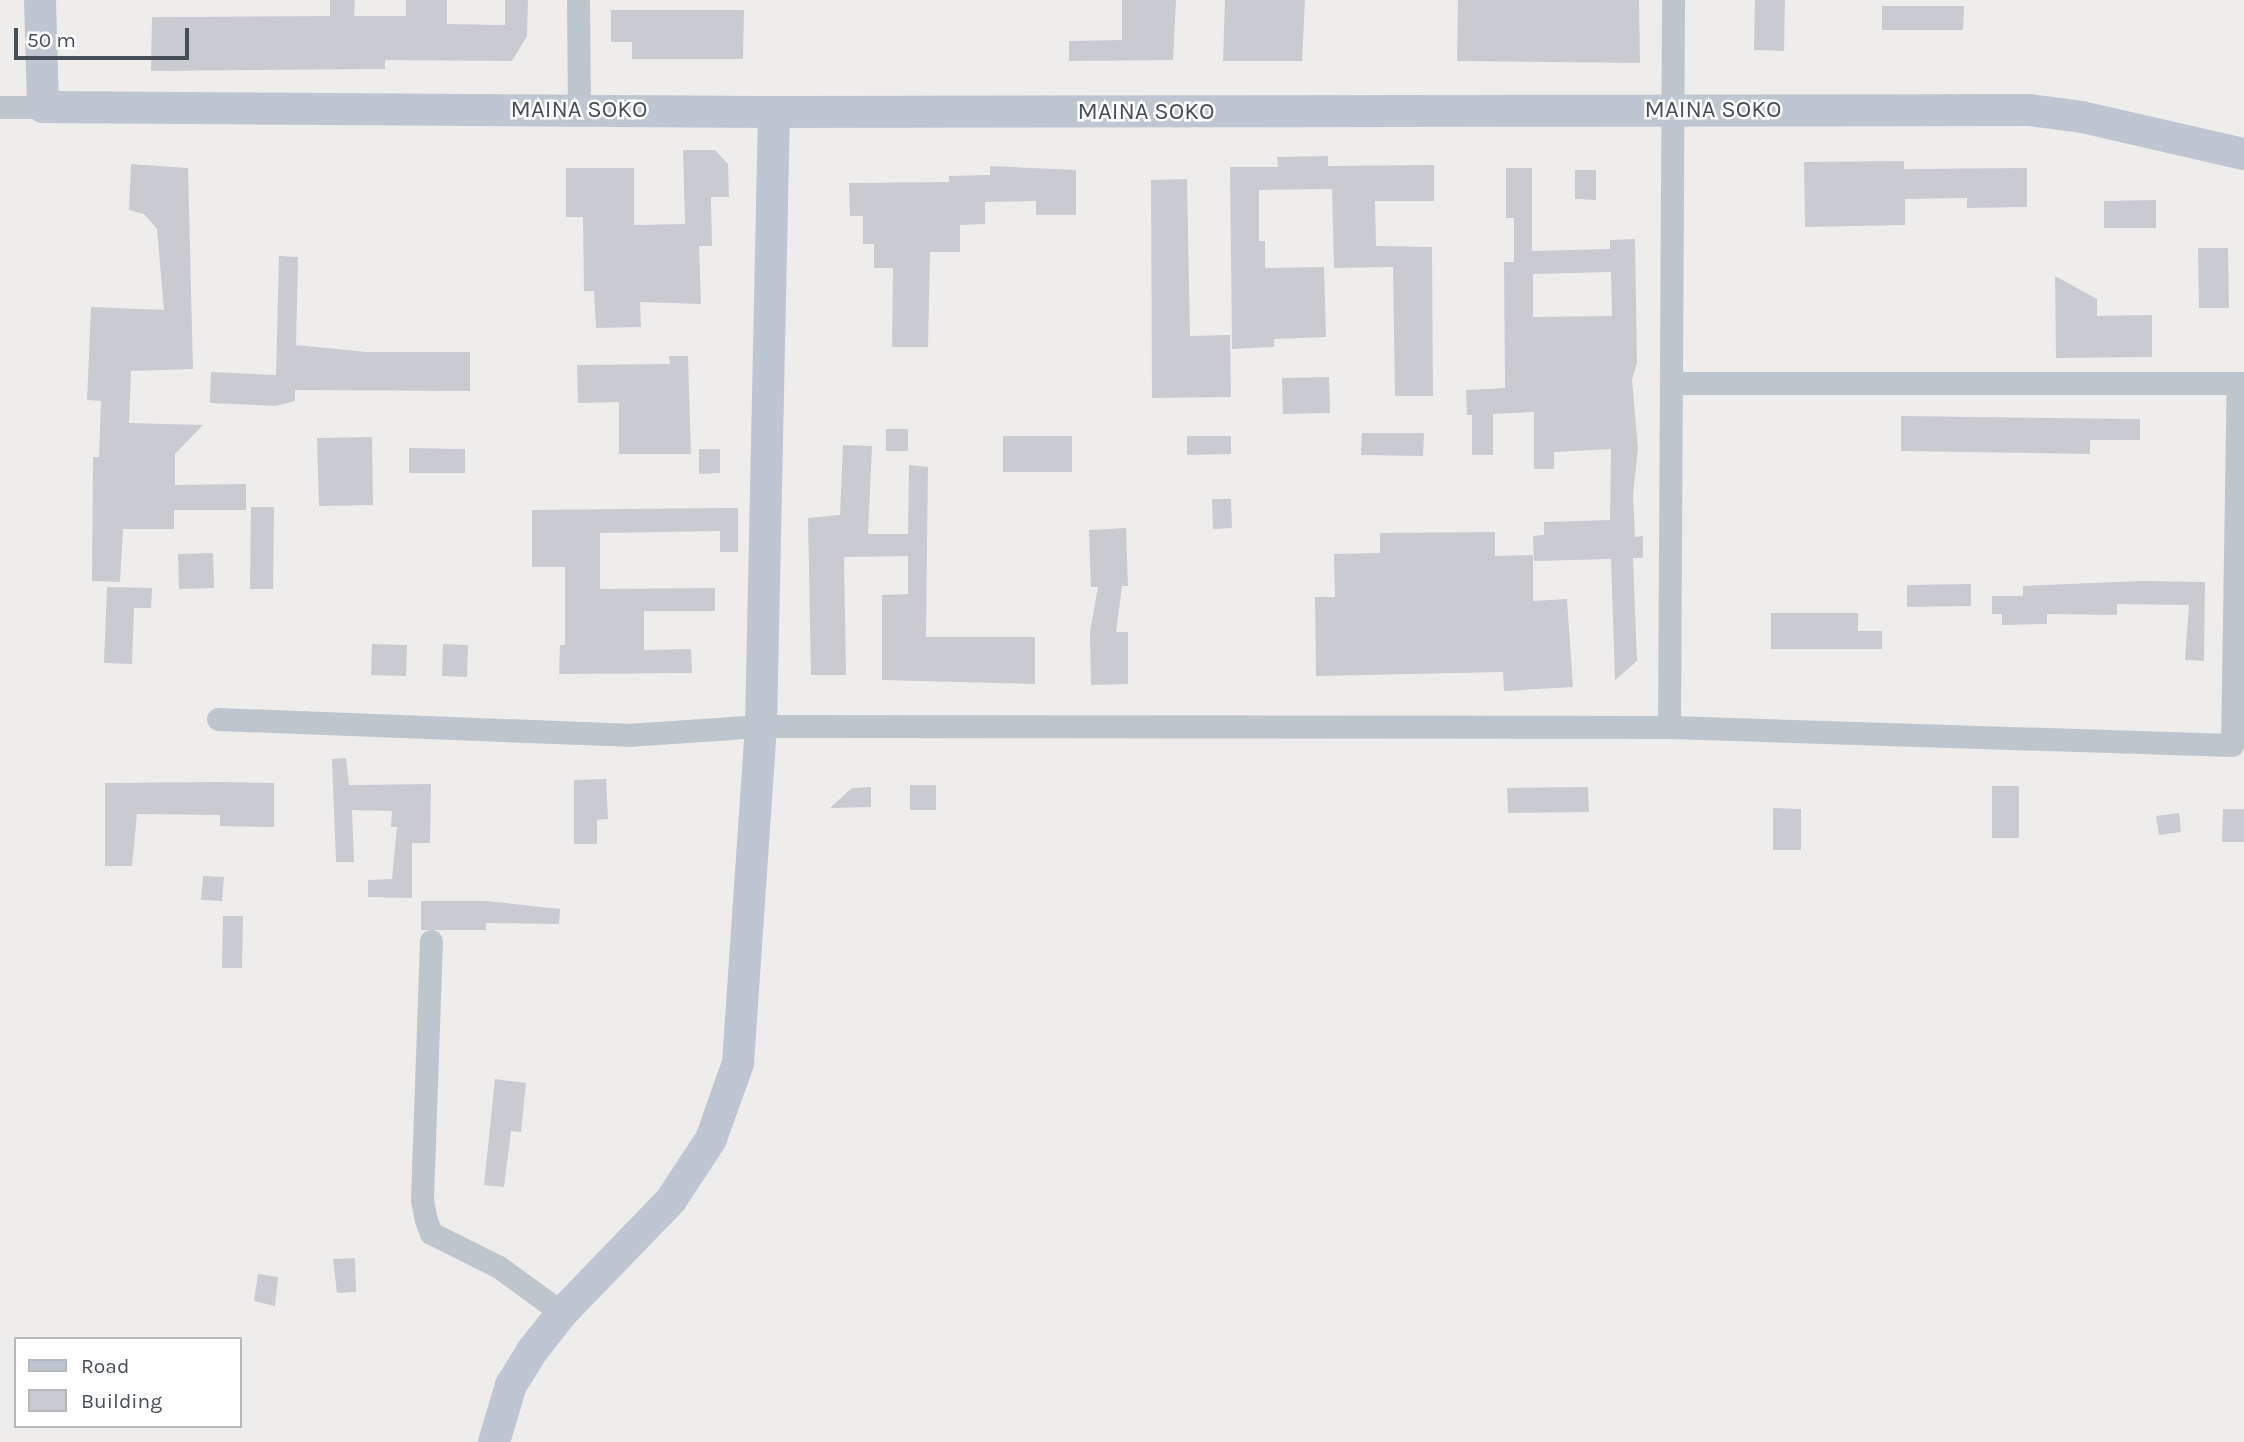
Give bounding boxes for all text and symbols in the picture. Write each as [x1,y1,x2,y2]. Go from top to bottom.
scale bar [18,14,192,58]
text: 50 m [27,28,76,52]
street label: MAINA SOKO [511,96,647,124]
street label: MAINA SOKO [1645,96,1781,124]
street label: MAINA SOKO [1078,98,1214,126]
legend [14,1337,242,1428]
text: Road [81,1354,129,1378]
text: Building [81,1389,162,1413]

